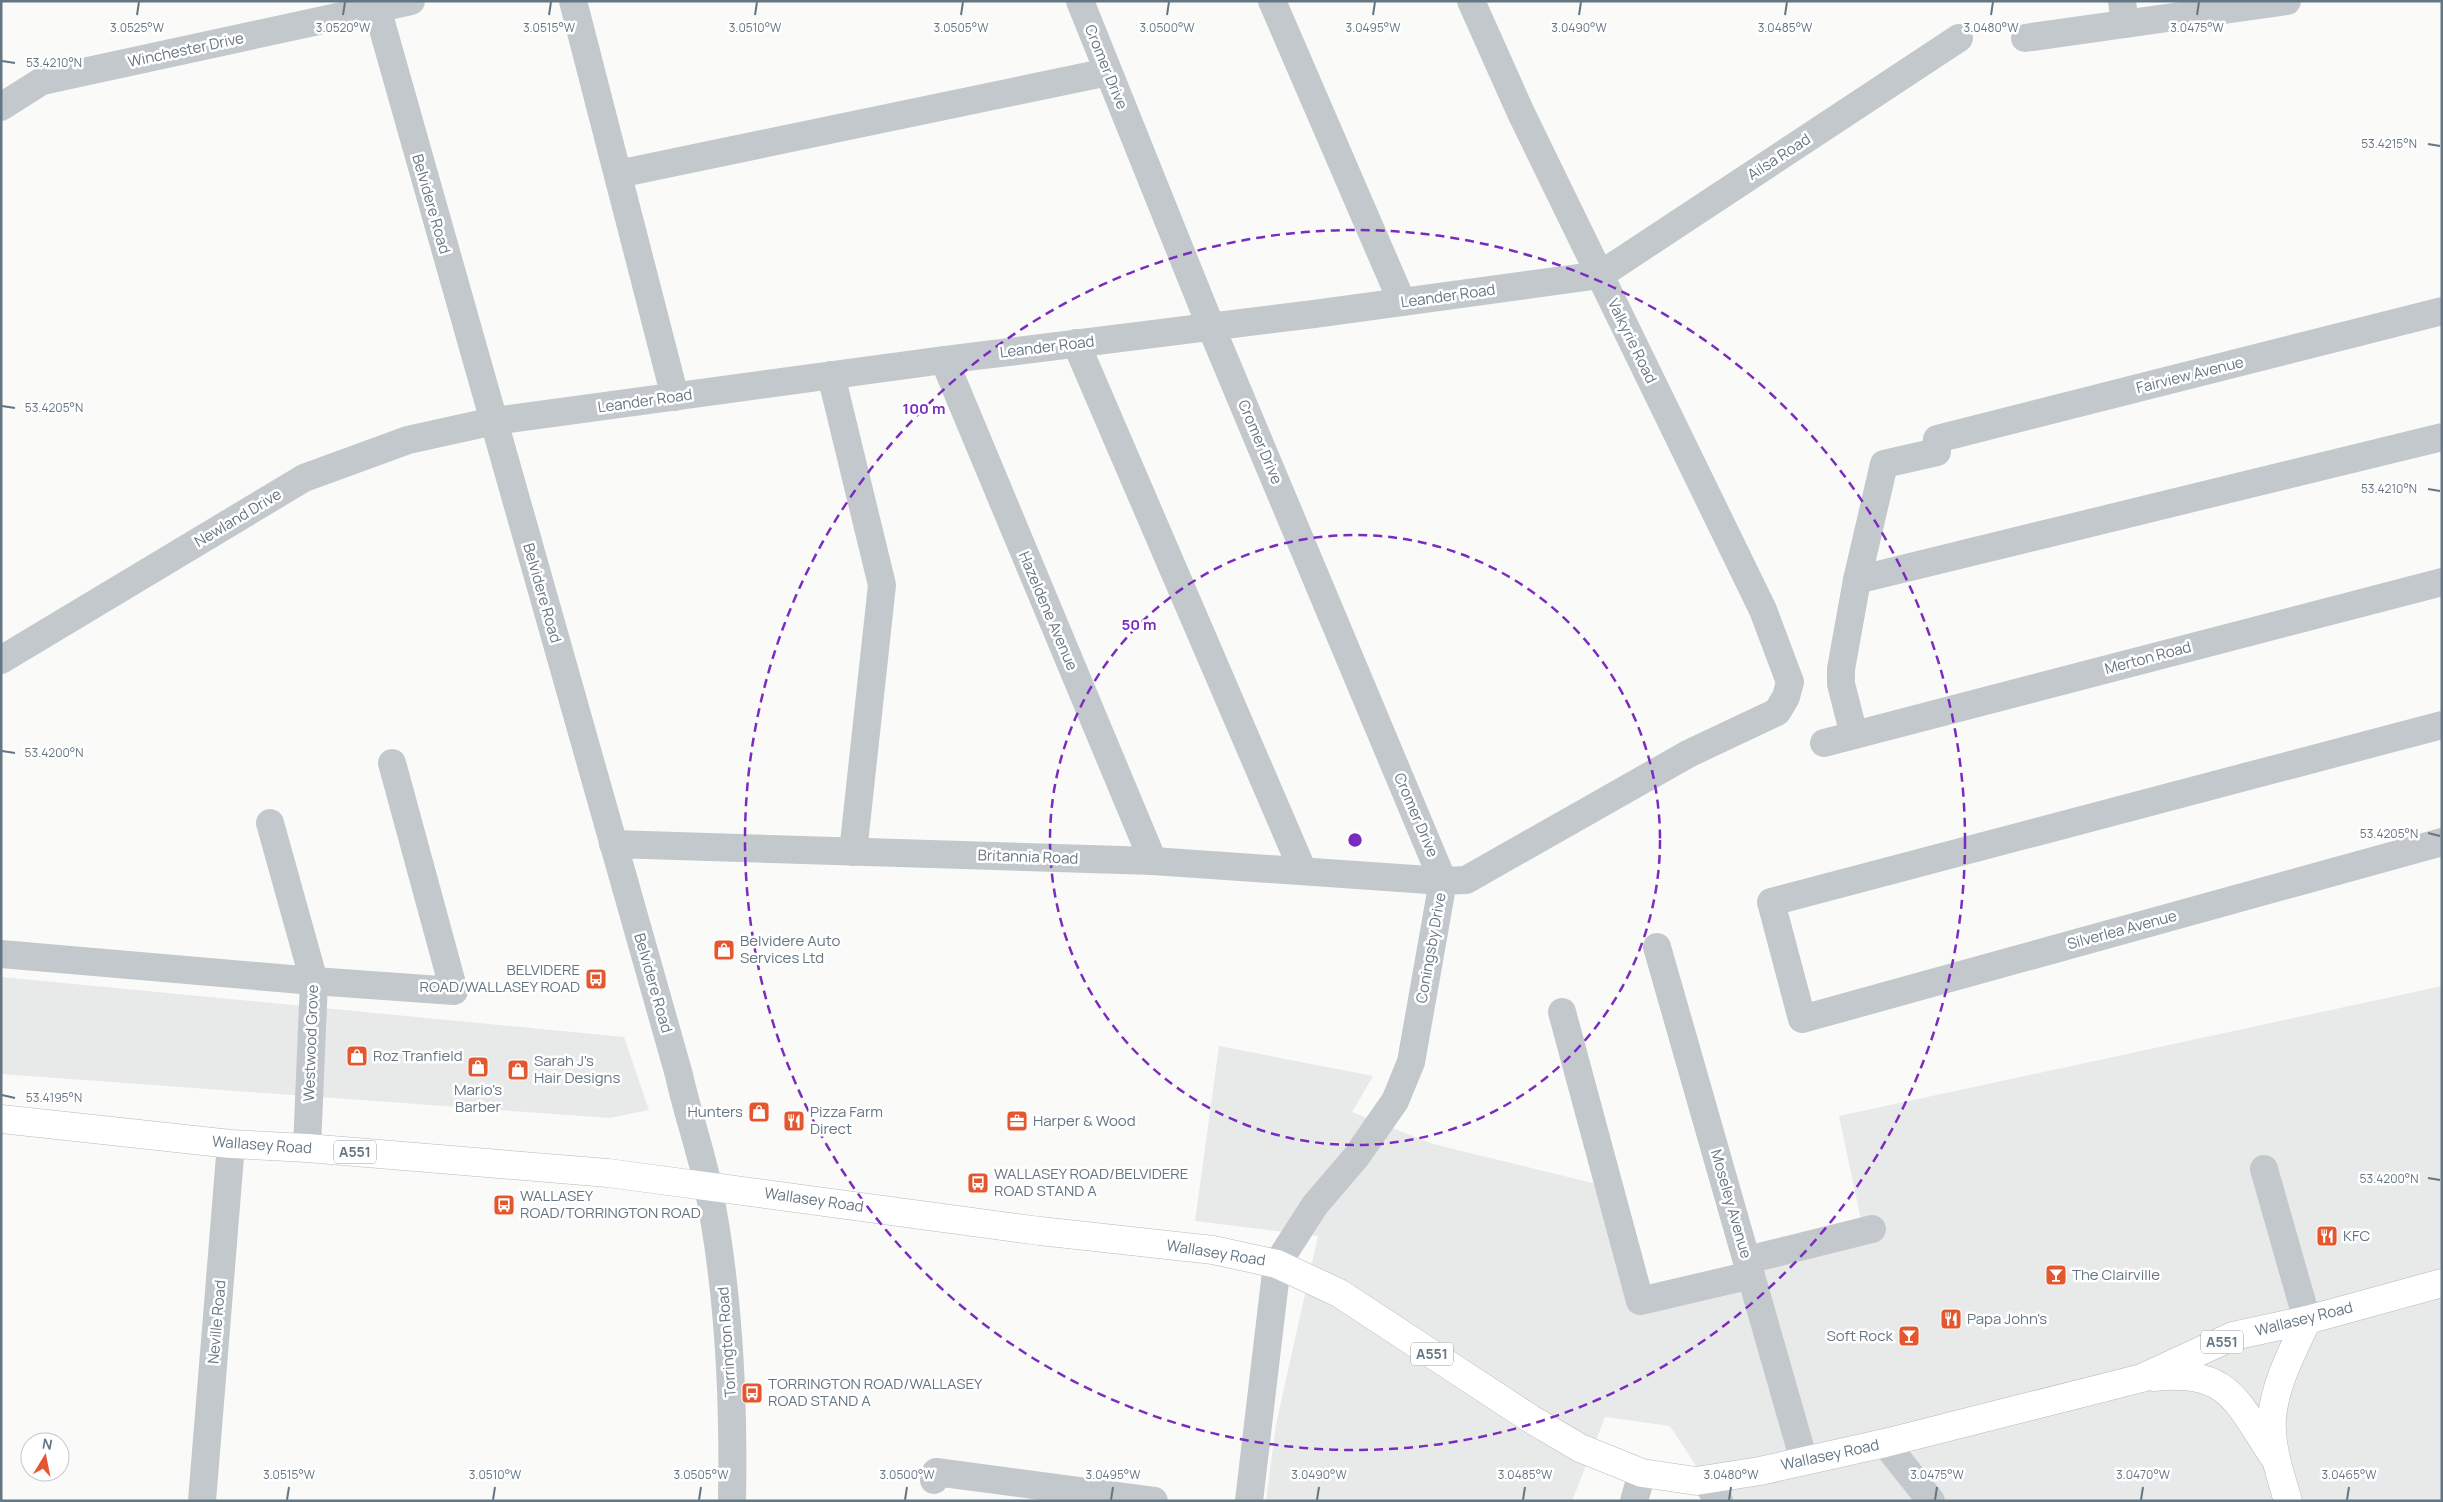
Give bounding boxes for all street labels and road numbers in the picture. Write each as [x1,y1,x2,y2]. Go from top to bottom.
street label: Cromer Drive [1080,21,1133,113]
street label: Winchester Drive [126,27,246,72]
street label: Ailsa Road [1743,128,1814,185]
street label: Belvidere Road [407,152,456,256]
street label: Leander Road [1399,278,1496,313]
street label: Valkyrie Road [1603,295,1662,387]
street label: Leander Road [998,330,1095,363]
street label: Fairview Avenue [2134,351,2246,398]
street label: Leander Road [596,383,693,418]
street label: Cromer Drive [1233,396,1288,487]
street label: Newland Drive [190,483,285,552]
street label: Belvidere Road [518,541,567,645]
street label: Hazeldene Avenue [1014,548,1083,674]
street label: Merton Road [2102,636,2193,679]
street label: Cromer Drive [1389,769,1444,860]
street label: Britannia Road [977,844,1079,869]
street label: Coningsby Drive [1410,891,1451,1005]
street label: Silverlea Avenue [2065,905,2179,954]
street label: Belvidere Road [629,931,678,1035]
street label: Westwood Grove [298,984,323,1102]
street label: Wallasey Road [211,1131,313,1158]
road number: A551 [334,1140,376,1164]
street label: Moseley Avenue [1706,1147,1757,1261]
street label: Wallasey Road [763,1182,865,1217]
street label: Wallasey Road [1165,1234,1267,1271]
street label: Neville Road [202,1279,231,1365]
street label: Torrington Road [712,1286,741,1398]
street label: Wallasey Road [2253,1296,2355,1341]
road number: A551 [2201,1330,2243,1354]
road number: A551 [1411,1342,1453,1366]
street label: Wallasey Road [1779,1434,1881,1475]

